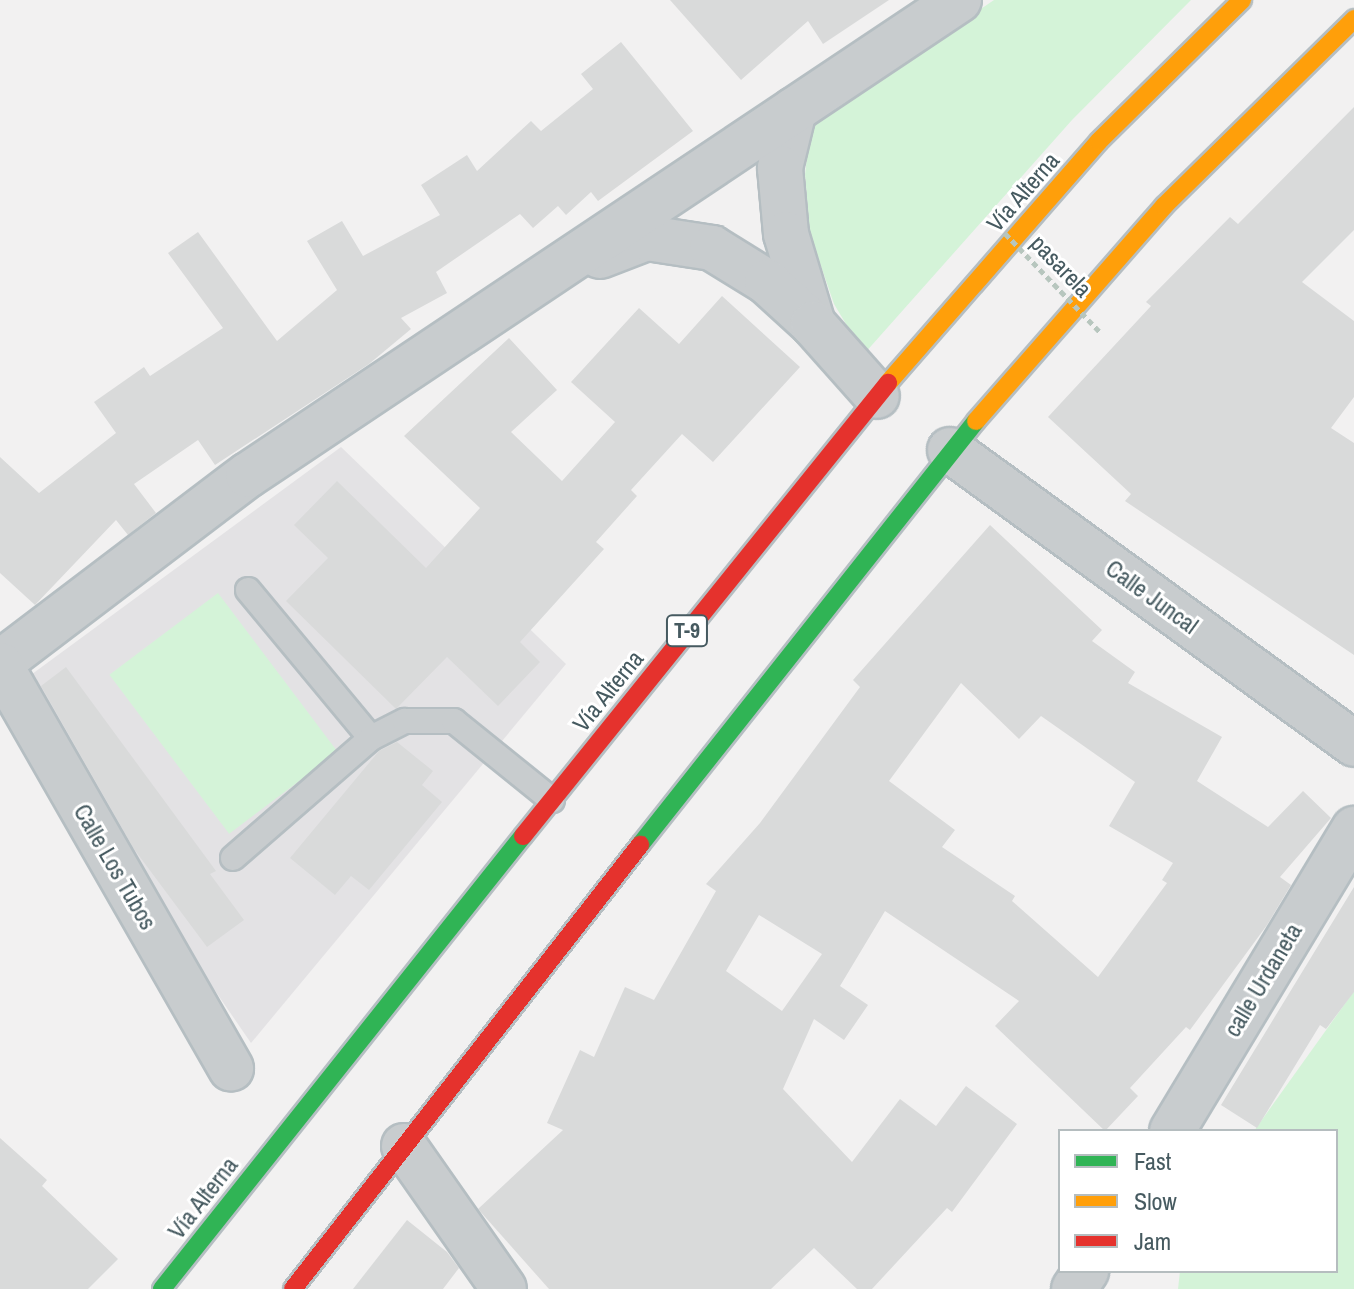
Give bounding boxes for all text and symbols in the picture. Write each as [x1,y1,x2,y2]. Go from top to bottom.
street label: Vía Alterna [980,146,1066,238]
street label: pasarela [1024,229,1098,303]
street label: Calle Juncal [1100,554,1204,640]
road number: T-9 [665,613,709,649]
street label: Vía Alterna [566,644,650,738]
street label: Calle Los Tubos [67,799,163,935]
street label: calle Urdaneta [1218,918,1308,1042]
legend [1058,1129,1338,1273]
text: Fast [1134,1145,1171,1177]
street label: Vía Alterna [162,1151,244,1245]
text: Slow [1134,1185,1177,1217]
text: Jam [1134,1225,1171,1257]

